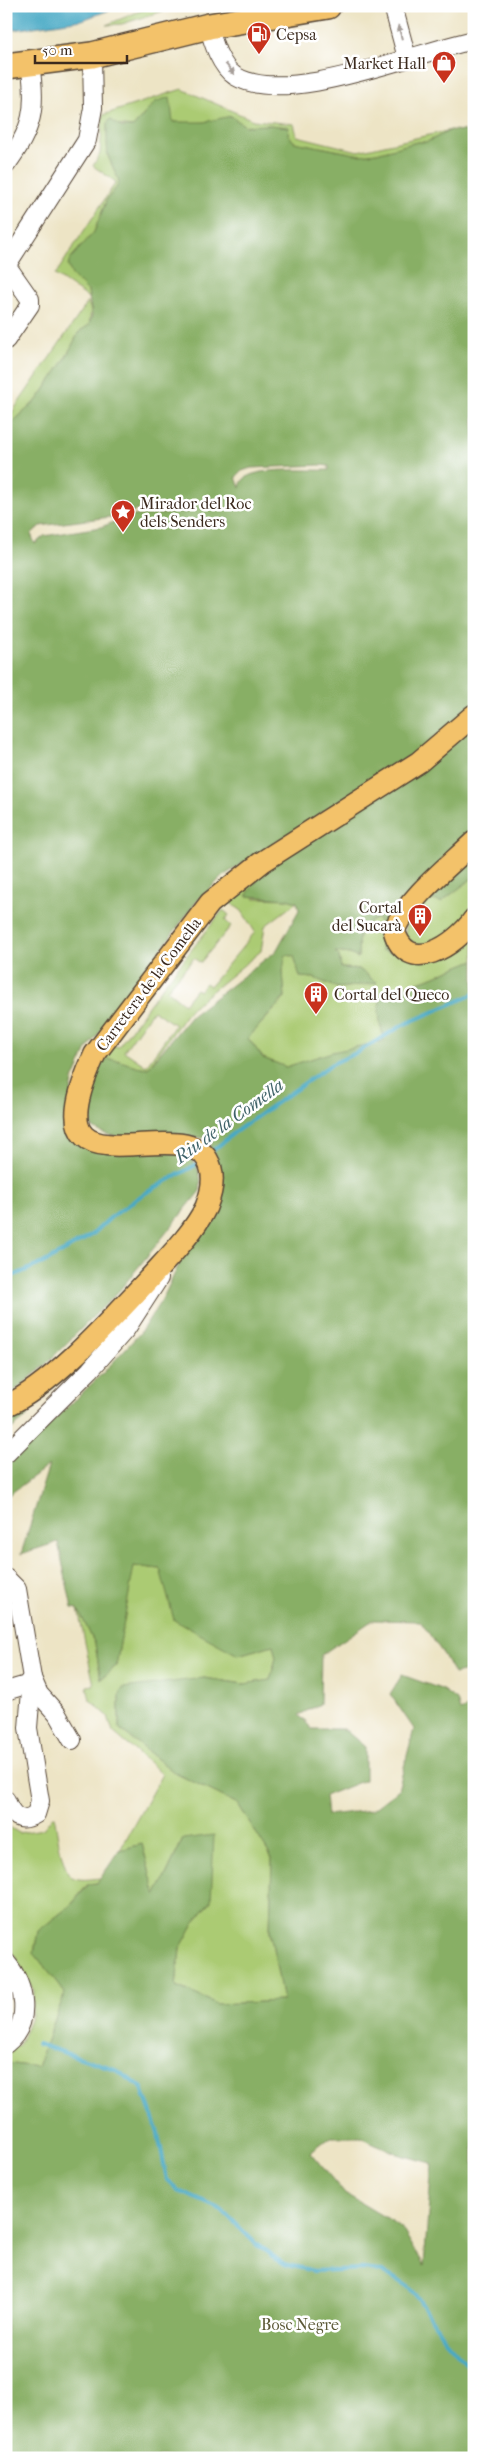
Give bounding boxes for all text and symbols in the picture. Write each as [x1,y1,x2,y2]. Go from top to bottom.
fuel station icon: Cepsa [246,21,272,55]
one-way arrow [396,24,404,40]
place label: Cepsa [276,25,317,44]
scale bar [35,32,128,64]
text: 50 m [42,41,73,59]
shop icon: Market Hall [431,50,457,84]
place label: Market Hall [343,54,427,73]
one-way arrow [224,62,235,75]
place label: Mirador del Roc dels Senders [140,494,252,531]
place icon: Mirador del Roc dels Senders [110,499,136,533]
place label: Cortal del Sucarà [332,898,403,935]
building icon: Cortal del Sucarà [407,903,433,937]
street label: Carretera de la Comella [92,913,205,1055]
building icon: Cortal del Queco [303,981,329,1015]
place label: Cortal del Queco [334,985,449,1004]
water label: Riu de la Comella [170,1075,288,1169]
park label: Bosc Negre [261,2315,339,2334]

